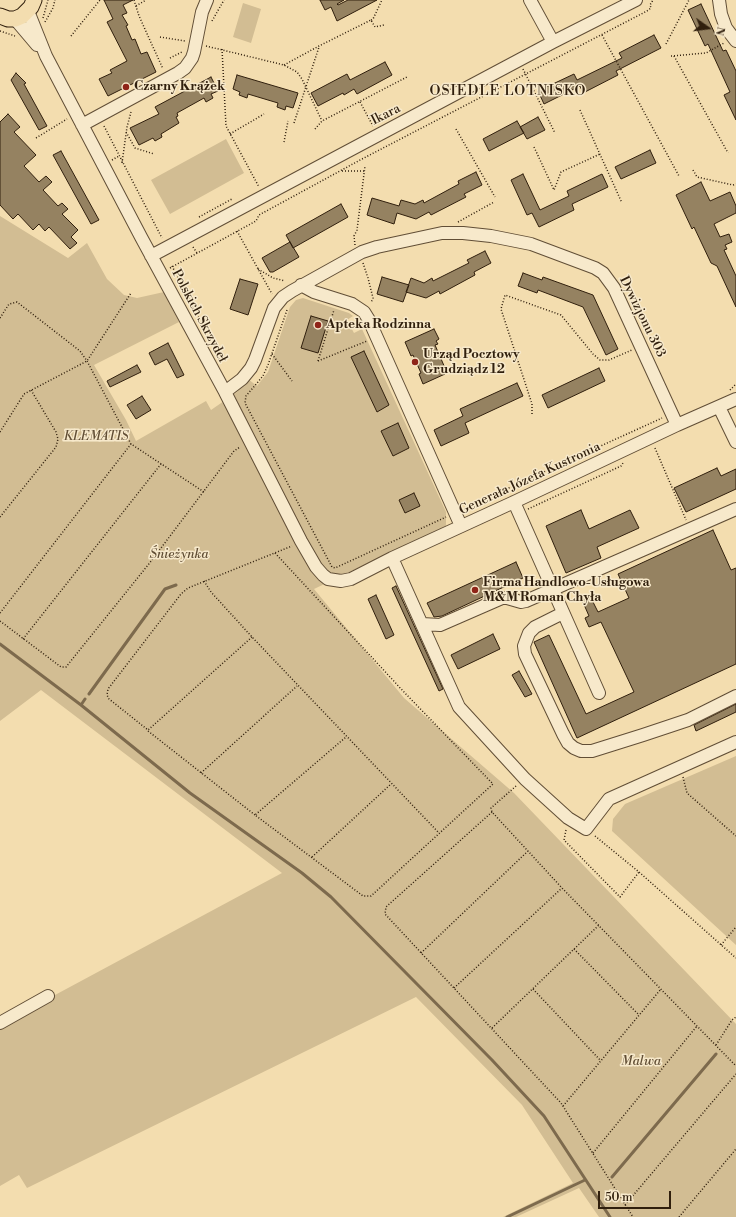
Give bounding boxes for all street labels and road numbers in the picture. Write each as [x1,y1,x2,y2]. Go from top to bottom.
street label: Ikara [369,101,403,129]
street label: Polskich Skrzydeł [168,267,230,365]
street label: Dywizjonu 303 [616,274,668,360]
street label: Generała Józefa Kustronia [457,439,603,519]

